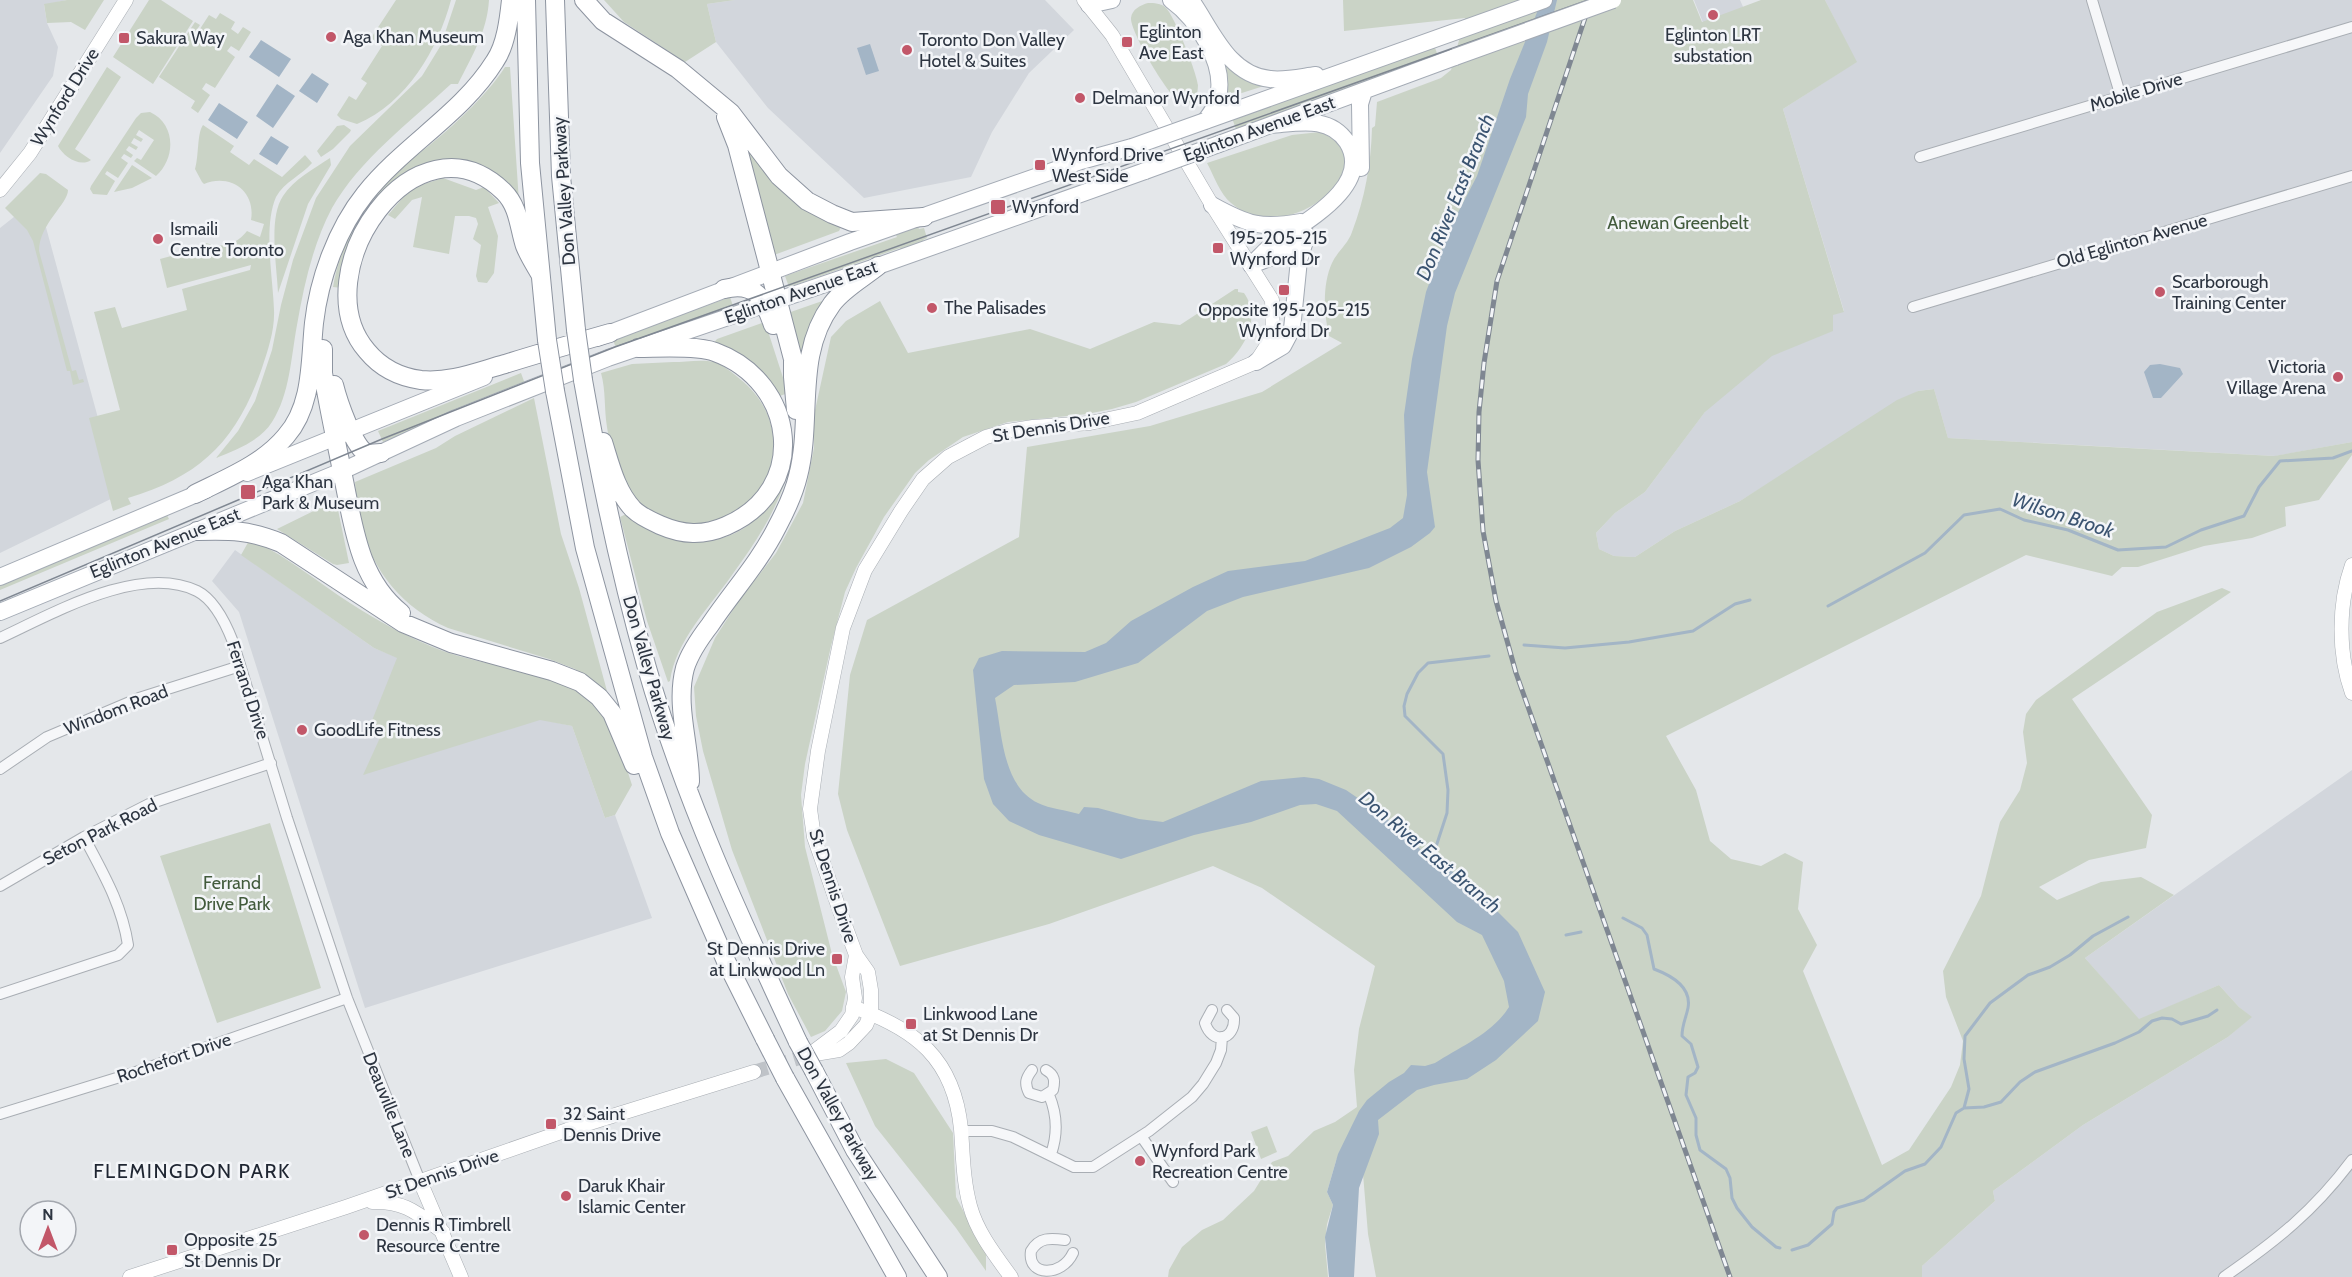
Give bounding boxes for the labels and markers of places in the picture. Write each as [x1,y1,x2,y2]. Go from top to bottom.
marker: Eglinton LRT substation [1706,8,1720,22]
place label: Eglinton Ave East [1139,21,1204,64]
place label: Eglinton LRT substation [1665,24,1761,67]
place label: Aga Khan Museum [343,26,484,48]
place label: Sakura Way [136,27,225,49]
place label: Toronto Don Valley Hotel & Suites [919,29,1065,72]
marker: Aga Khan Museum [324,30,338,44]
marker: Sakura Way [117,31,131,45]
marker: Eglinton Ave East [1120,35,1134,49]
marker: Toronto Don Valley Hotel & Suites [900,43,914,57]
place label: Delmanor Wynford [1092,87,1240,109]
marker: Delmanor Wynford [1073,91,1087,105]
place label: Wynford Drive West Side [1052,144,1164,187]
marker: Wynford Drive West Side [1033,158,1047,172]
place label: Wynford [1012,196,1079,218]
marker: Wynford [989,198,1007,216]
place label: Ismaili Centre Toronto [170,218,284,261]
place label: 195-205-215 Wynford Dr [1230,227,1327,270]
marker: Ismaili Centre Toronto [151,232,165,246]
marker: 195-205-215 Wynford Dr [1211,241,1225,255]
place label: Scarborough Training Center [2172,271,2286,314]
marker: Opposite 195-205-215 Wynford Dr [1277,283,1291,297]
marker: Scarborough Training Center [2153,285,2167,299]
place label: The Palisades [944,297,1046,319]
place label: Opposite 195-205-215 Wynford Dr [1198,299,1370,342]
marker: The Palisades [925,301,939,315]
place label: Victoria Village Arena [2227,356,2326,399]
marker: Victoria Village Arena [2331,370,2345,384]
place label: Aga Khan Park & Museum [262,471,379,514]
marker: Aga Khan Park & Museum [239,483,257,501]
place label: GoodLife Fitness [314,719,441,741]
marker: GoodLife Fitness [295,723,309,737]
place label: St Dennis Drive at Linkwood Ln [707,938,825,981]
marker: St Dennis Drive at Linkwood Ln [830,952,844,966]
place label: Linkwood Lane at St Dennis Dr [923,1003,1039,1046]
marker: Linkwood Lane at St Dennis Dr [904,1017,918,1031]
place label: 32 Saint Dennis Drive [563,1103,661,1146]
marker: 32 Saint Dennis Drive [544,1117,558,1131]
place label: Wynford Park Recreation Centre [1152,1140,1288,1183]
marker: Wynford Park Recreation Centre [1133,1154,1147,1168]
place label: Daruk Khair Islamic Center [578,1175,686,1218]
marker: Daruk Khair Islamic Center [559,1189,573,1203]
place label: Dennis R Timbrell Resource Centre [376,1214,511,1257]
marker: Dennis R Timbrell Resource Centre [357,1228,371,1242]
place label: Opposite 25 St Dennis Dr [184,1229,281,1272]
marker: Opposite 25 St Dennis Dr [165,1243,179,1257]

